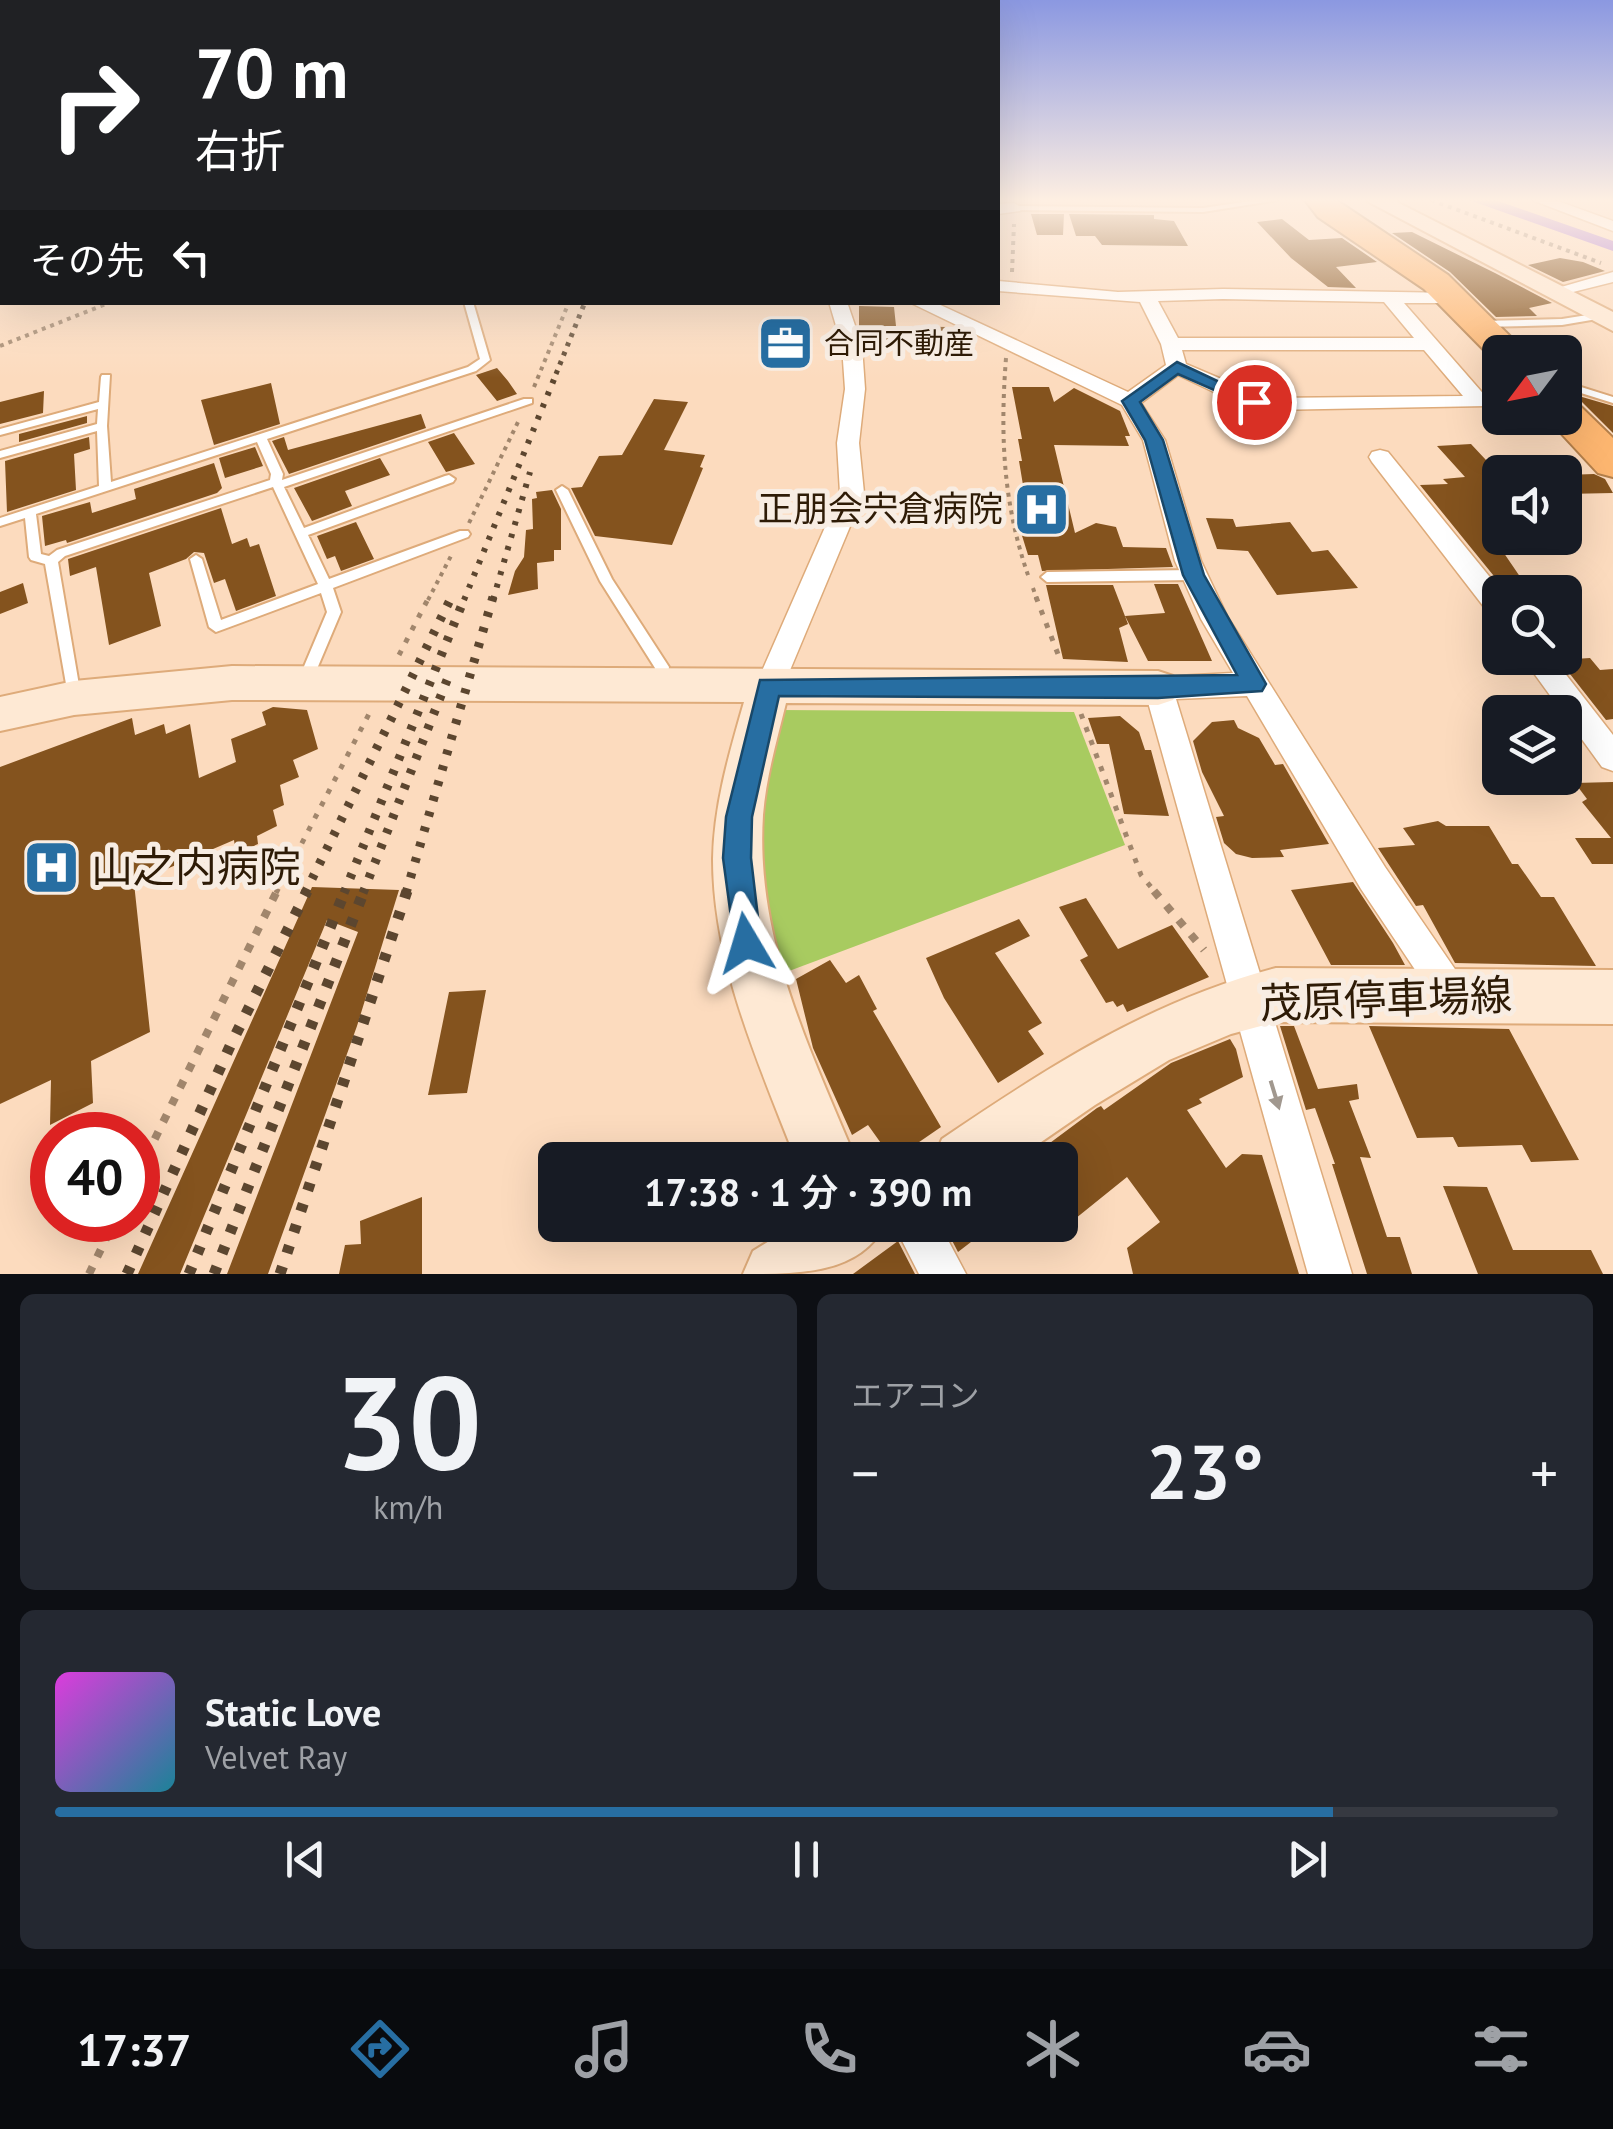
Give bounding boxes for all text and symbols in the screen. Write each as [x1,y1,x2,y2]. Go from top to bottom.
text: 70 m [195,27,348,117]
icon: right [30,40,160,170]
text: 右折 [195,121,285,179]
icon: left [164,230,219,285]
text: その先 [30,235,144,284]
office icon: 合同不動産 [755,314,815,374]
place label: 合同不動産 [824,323,974,362]
north arrow [1482,335,1582,435]
map controls [1482,335,1582,795]
pin [1212,360,1297,445]
icon: arrive [1227,375,1282,430]
button: sound [1482,455,1582,555]
hospital icon: 正朋会宍倉病院 [1012,479,1072,539]
place label: 正朋会宍倉病院 [758,485,1003,531]
button: search [1482,575,1582,675]
button: layers [1482,695,1582,795]
hospital icon: 山之内病院 [22,837,82,897]
place label: 山之内病院 [91,839,301,894]
position arrow [694,891,798,995]
street label: 茂原停車場線 [1259,967,1513,1030]
one-way arrow [1268,1080,1283,1110]
speed limit sign: 40 [30,1112,160,1242]
text: 17:38 · 1 分 · 390 m [644,1167,972,1216]
text: 30 [335,1337,482,1505]
text: エアコン [852,1374,980,1416]
text: 23° [1146,1423,1264,1520]
text: − [852,1437,879,1508]
text: + [1530,1437,1558,1508]
text: km/h [373,1486,443,1528]
text: Static Love [205,1687,381,1736]
text: Velvet Ray [205,1736,347,1778]
icon: previous [278,1832,333,1887]
icon: pause [779,1832,834,1887]
icon: next [1280,1832,1335,1887]
icon: directions [345,2014,415,2084]
icon: music [569,2014,639,2084]
icon: phone [794,2014,864,2084]
icon: climate [1018,2014,1088,2084]
icon: car [1242,2014,1312,2084]
icon: filters [1466,2014,1536,2084]
text: 17:37 [77,2020,191,2078]

